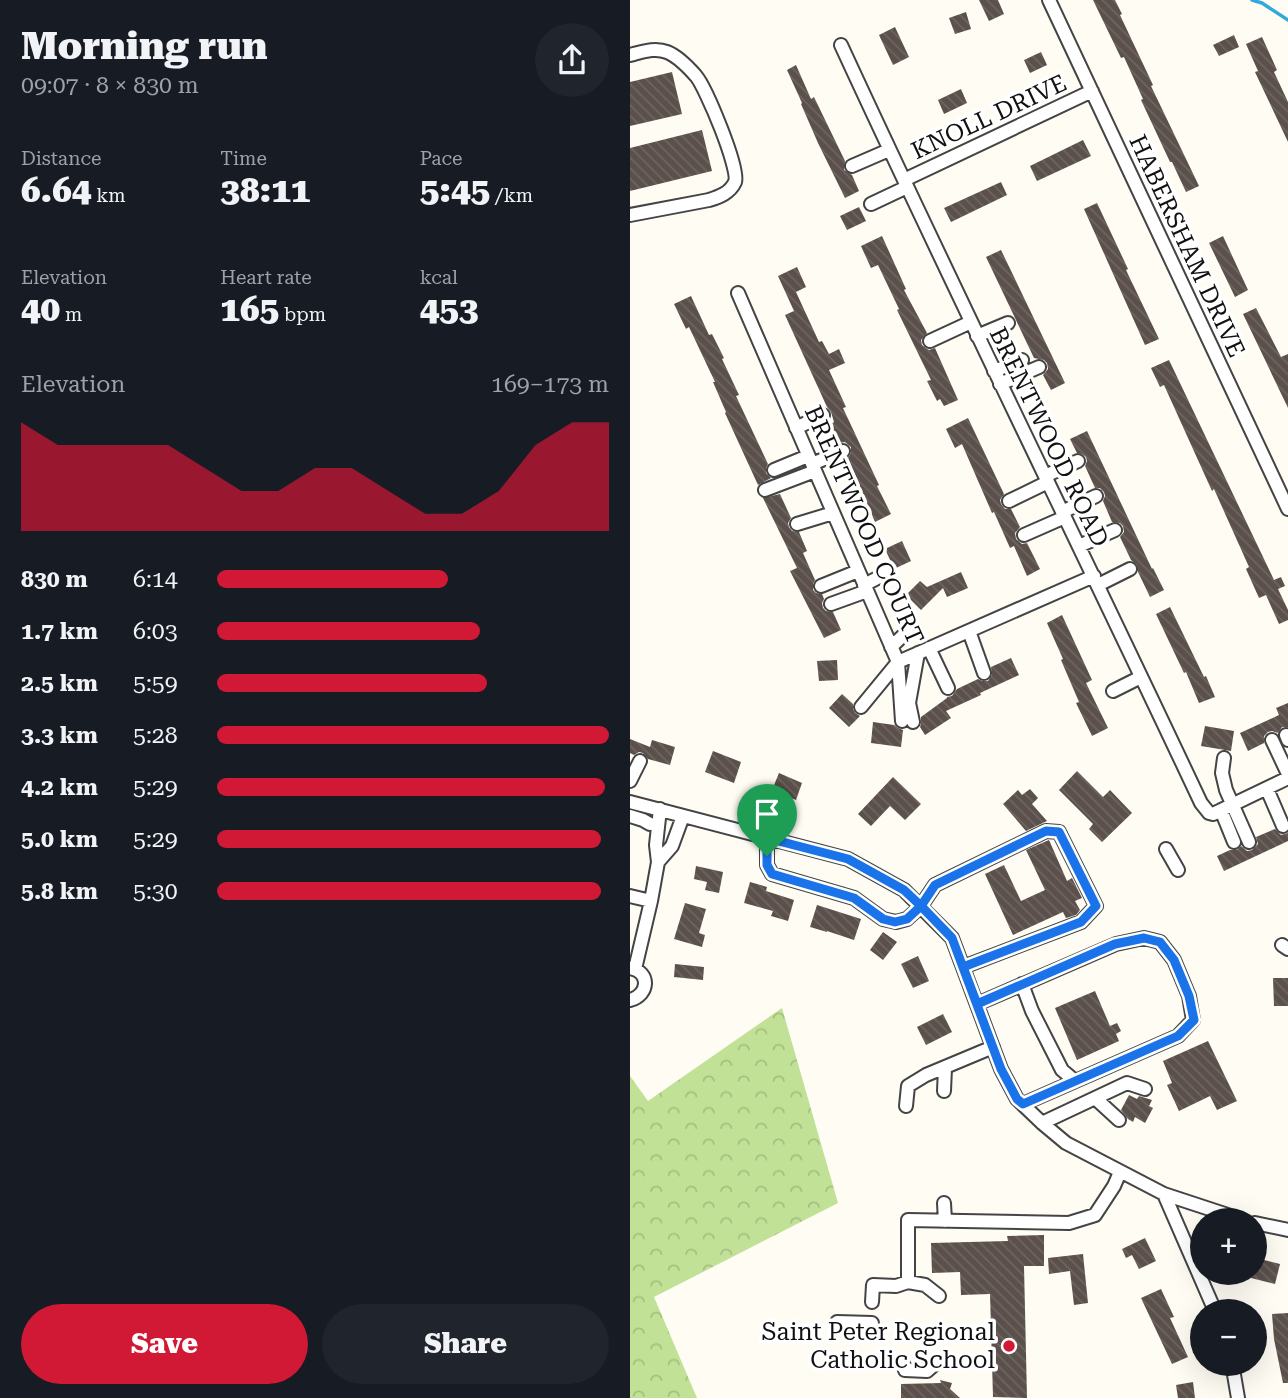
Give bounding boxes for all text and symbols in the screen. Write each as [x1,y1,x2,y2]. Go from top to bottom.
button: share [535,23,609,97]
text: Morning run [21,24,268,68]
street label: KNOLL DRIVE [907,69,1071,165]
text: 09:07 · 8 × 830 m [21,72,199,99]
street label: HABERSHAM DRIVE [1123,130,1251,362]
text: Distance [21,147,101,170]
text: Time [220,147,267,170]
text: Pace [420,147,463,170]
text: 6.64 [21,170,91,211]
text: 38:11 [220,170,310,211]
text: 5:45 [420,170,490,211]
text: km [91,184,126,207]
text: /km [490,184,533,207]
text: Elevation [21,266,107,289]
text: Heart rate [220,266,312,289]
text: kcal [420,266,458,289]
text: 40 [21,289,60,330]
text: 165 [220,289,279,330]
text: 453 [420,289,478,330]
text: m [60,303,82,326]
text: bpm [279,303,326,326]
street label: BRENTWOOD ROAD [984,323,1114,551]
text: Elevation [21,371,125,398]
text: 169–173 m [491,371,609,398]
street label: BRENTWOOD COURT [799,401,929,649]
text: 830 m [21,566,88,593]
text: 6:14 [133,566,178,593]
text: 1.7 km [21,618,98,645]
text: 6:03 [133,618,178,645]
text: 2.5 km [21,670,98,697]
text: 5:59 [133,670,178,697]
text: 3.3 km [21,722,98,749]
text: 5:28 [133,722,178,749]
text: 4.2 km [21,774,98,801]
text: 5:29 [133,774,178,801]
pin [737,784,797,856]
icon: arrive [748,795,786,833]
text: 5.0 km [21,826,98,853]
text: 5:29 [133,826,178,853]
text: 5.8 km [21,878,98,905]
text: 5:30 [133,878,178,905]
map controls [1190,1208,1267,1376]
button: + [1190,1208,1267,1285]
button: − [1190,1299,1267,1376]
button: Save [21,1304,308,1384]
button: Share [322,1304,609,1384]
place label: Saint Peter Regional Catholic School [762,1318,995,1374]
marker: Saint Peter Regional Catholic School [1001,1338,1017,1354]

